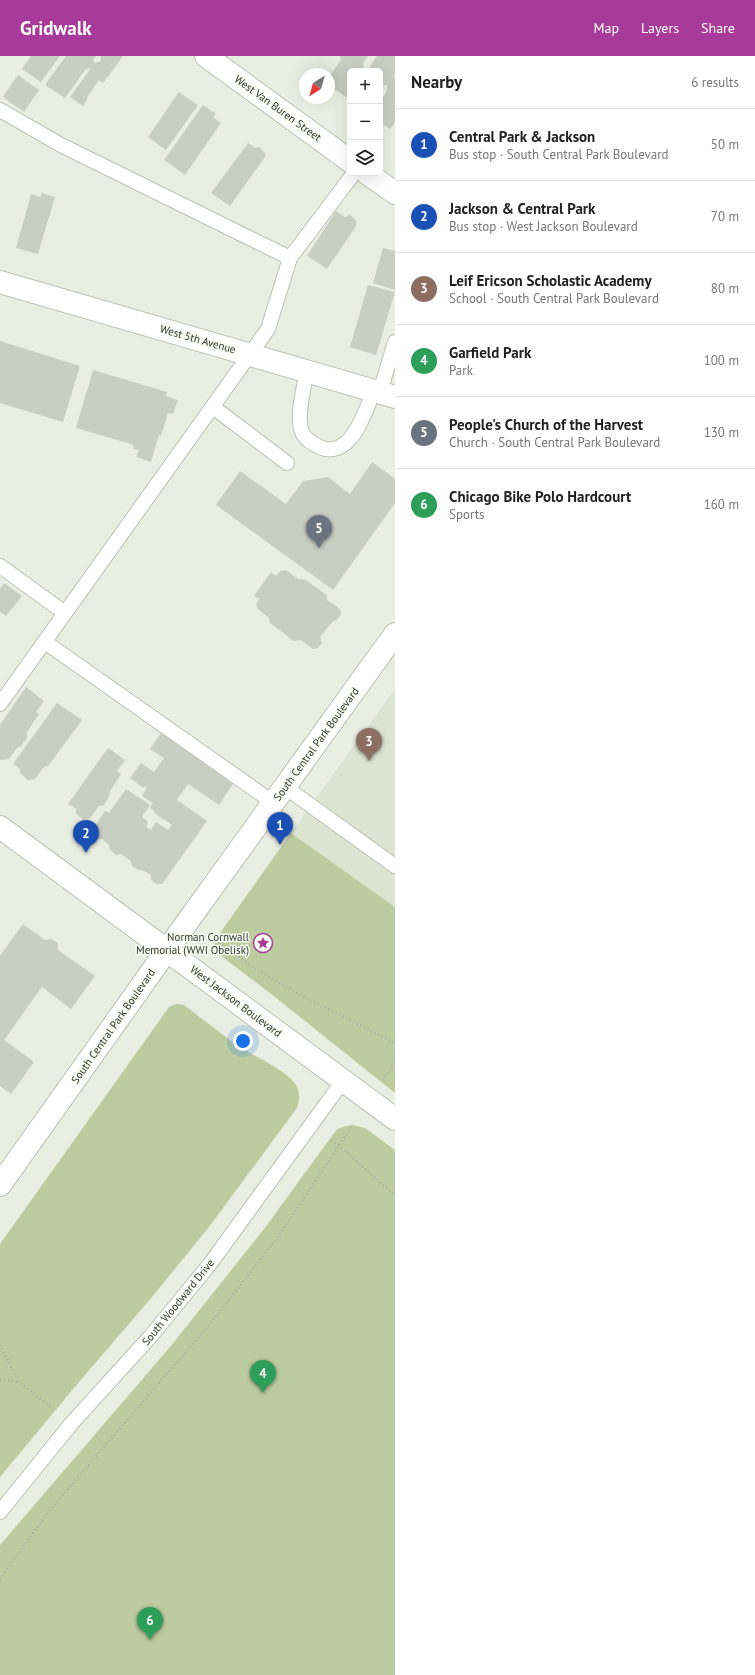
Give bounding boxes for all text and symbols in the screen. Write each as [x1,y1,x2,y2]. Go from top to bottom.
text: Gridwalk [20,16,92,40]
text: Map [593,19,619,37]
text: Layers [641,19,679,37]
text: Share [701,19,735,37]
north arrow [299,68,335,104]
map controls [347,68,383,176]
button: + [347,68,383,104]
text: Nearby [411,71,462,93]
street label: West Van Buren Street [232,72,324,144]
text: 6 results [691,74,739,91]
button: − [347,104,383,140]
text: Central Park & Jackson [449,127,595,146]
text: 1 [420,136,428,153]
text: 50 m [711,136,739,153]
button: layers [347,140,383,176]
text: Bus stop · South Central Park Boulevard [449,146,669,163]
text: Jackson & Central Park [449,199,595,218]
text: 2 [420,208,428,225]
text: 70 m [711,208,739,225]
text: Bus stop · West Jackson Boulevard [449,218,638,235]
text: Leif Ericson Scholastic Academy [449,271,652,290]
text: 3 [420,280,428,297]
text: 80 m [711,280,739,297]
text: School · South Central Park Boulevard [449,290,659,307]
street label: West 5th Avenue [158,321,238,357]
text: Garfield Park [449,343,531,362]
text: 4 [420,352,428,369]
text: 100 m [704,352,739,369]
text: Park [449,362,473,379]
text: People's Church of the Harvest [449,415,643,434]
text: 5 [420,424,428,441]
text: 130 m [704,424,739,441]
text: Church · South Central Park Boulevard [449,434,660,451]
text: Chicago Bike Polo Hardcourt [449,487,631,506]
text: 6 [420,496,428,513]
text: 160 m [704,496,739,513]
text: Sports [449,506,485,523]
pin: 5 [306,515,332,548]
street label: South Central Park Boulevard [270,684,362,804]
pin: 3 [356,728,382,761]
pin: 1 [267,812,293,845]
pin: 2 [73,820,99,853]
place label: Norman Cornwall Memorial (WWI Obelisk) [136,930,250,957]
place icon: Norman Cornwall Memorial (WWI Obelisk) [252,932,274,954]
street label: West Jackson Boulevard [187,962,285,1040]
street label: South Central Park Boulevard [68,966,158,1086]
your location [233,1031,253,1051]
street label: South Woodward Drive [139,1256,217,1348]
pin: 4 [250,1360,276,1393]
pin: 6 [137,1607,163,1640]

